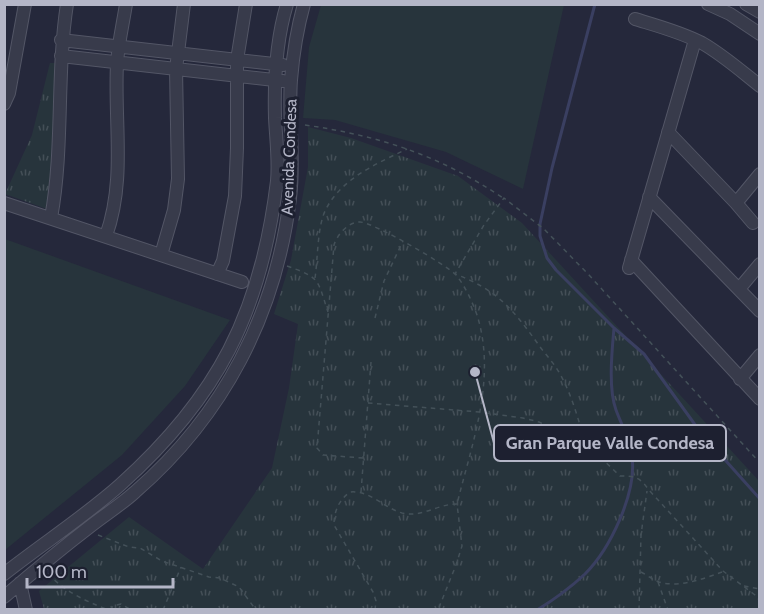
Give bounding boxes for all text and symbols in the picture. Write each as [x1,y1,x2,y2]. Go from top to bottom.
street label: Avenida Condesa [277,98,301,216]
callout: Gran Parque Valle Condesa [494,425,726,461]
text: Gran Parque Valle Condesa [506,432,714,454]
scale bar [27,551,172,589]
text: 100 m [36,561,87,583]

